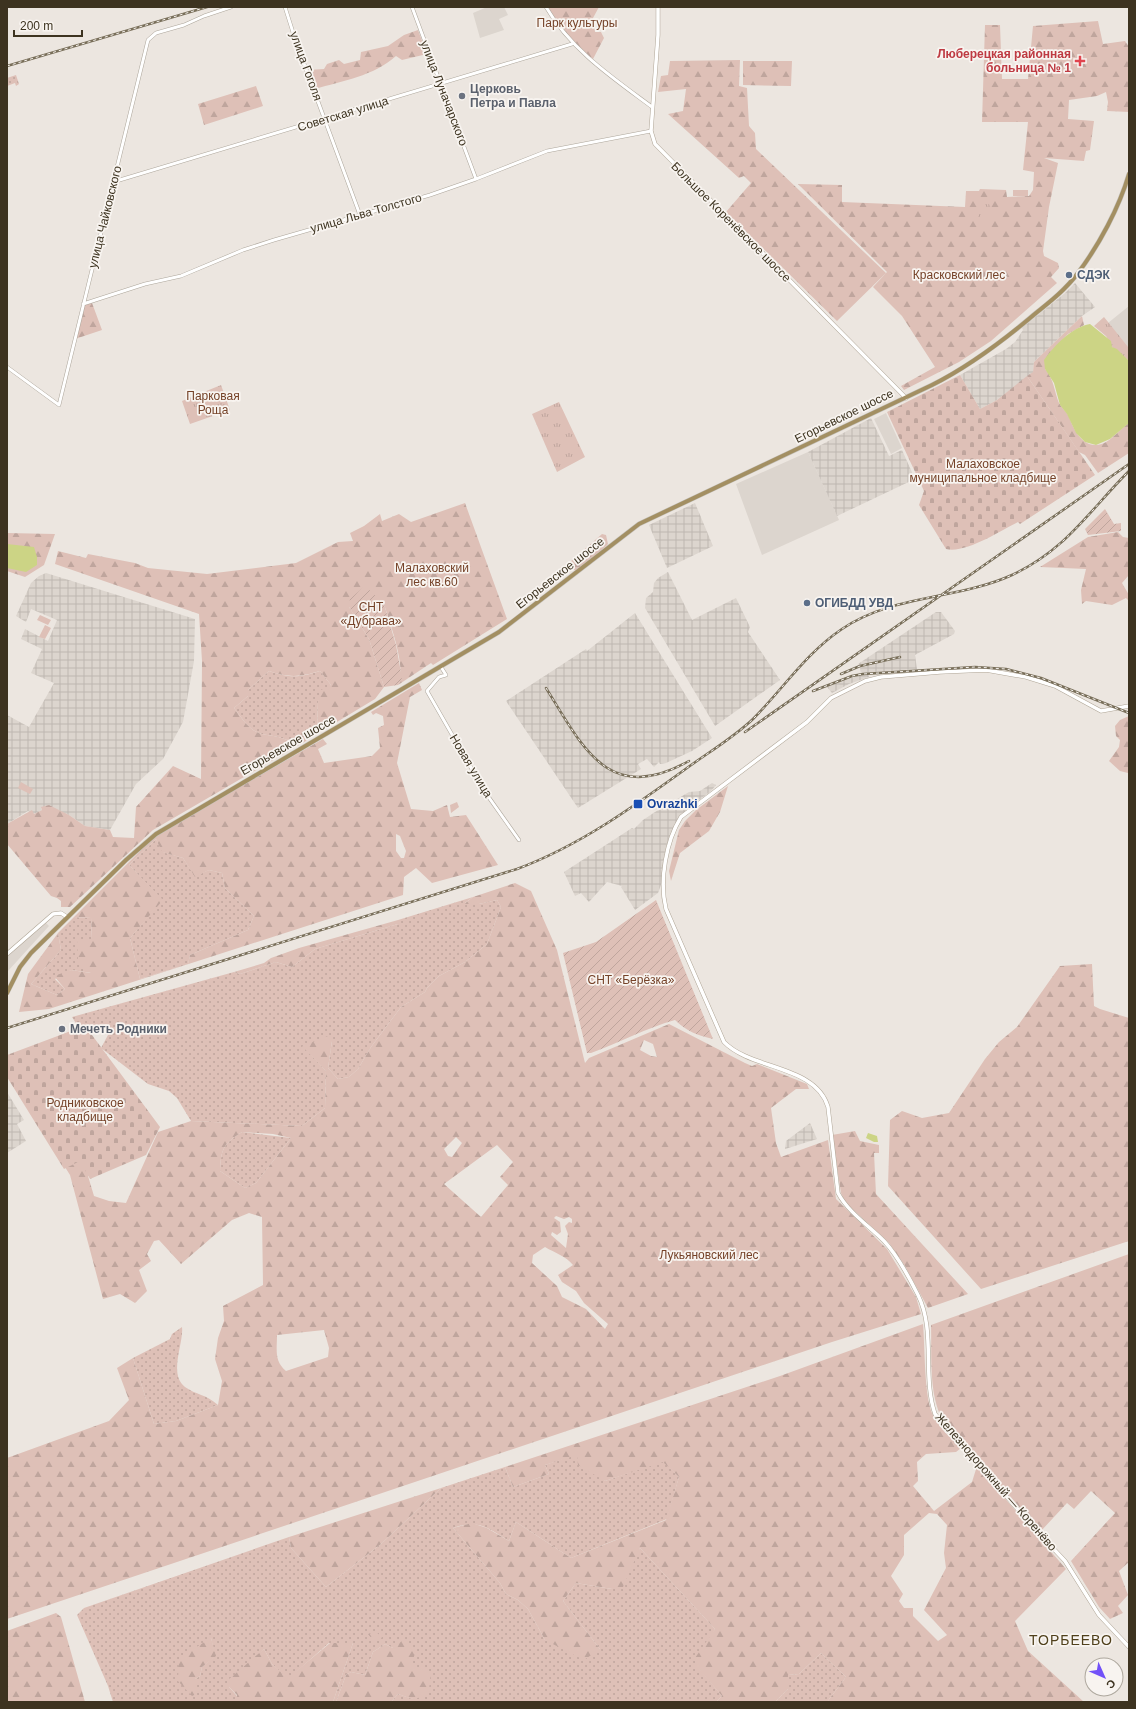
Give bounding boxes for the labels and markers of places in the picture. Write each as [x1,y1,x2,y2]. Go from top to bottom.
place label: Люберецкая районная больница № 1 [937,47,1071,75]
marker: Люберецкая районная больница № 1 [1074,55,1086,67]
place label: Церковь Петра и Павла [470,82,556,110]
marker: Церковь Петра и Павла [457,91,467,101]
place label: СДЭК [1077,268,1111,282]
marker: СДЭК [1064,270,1074,280]
place label: ОГИБДД УВД [815,596,894,610]
marker: ОГИБДД УВД [802,598,812,608]
place label: Ovrazhki [647,797,698,811]
marker: Ovrazhki [632,798,644,810]
place label: Мечеть Родники [70,1022,167,1036]
marker: Мечеть Родники [57,1024,67,1034]

